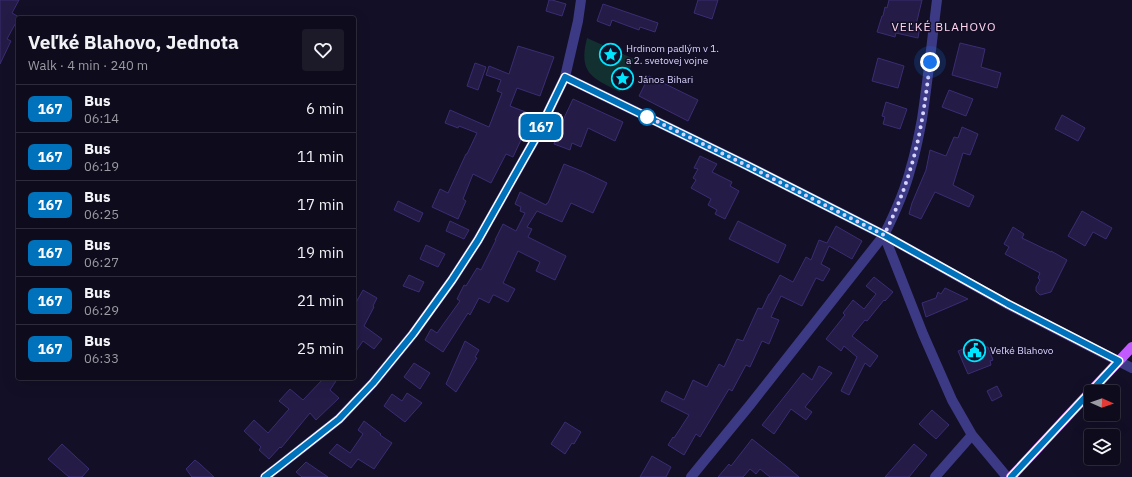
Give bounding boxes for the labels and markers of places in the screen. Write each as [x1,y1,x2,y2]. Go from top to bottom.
place icon: Hrdinom padlým v 1. a 2. svetovej vojne [597,41,623,67]
place label: Hrdinom padlým v 1. a 2. svetovej vojne [626,42,719,67]
place icon: János Bihari [610,66,636,92]
place label: János Bihari [638,73,693,86]
unlabelled marker [638,108,656,126]
public building icon: Veľké Blahovo [962,337,988,363]
place label: Veľké Blahovo [990,344,1054,357]

